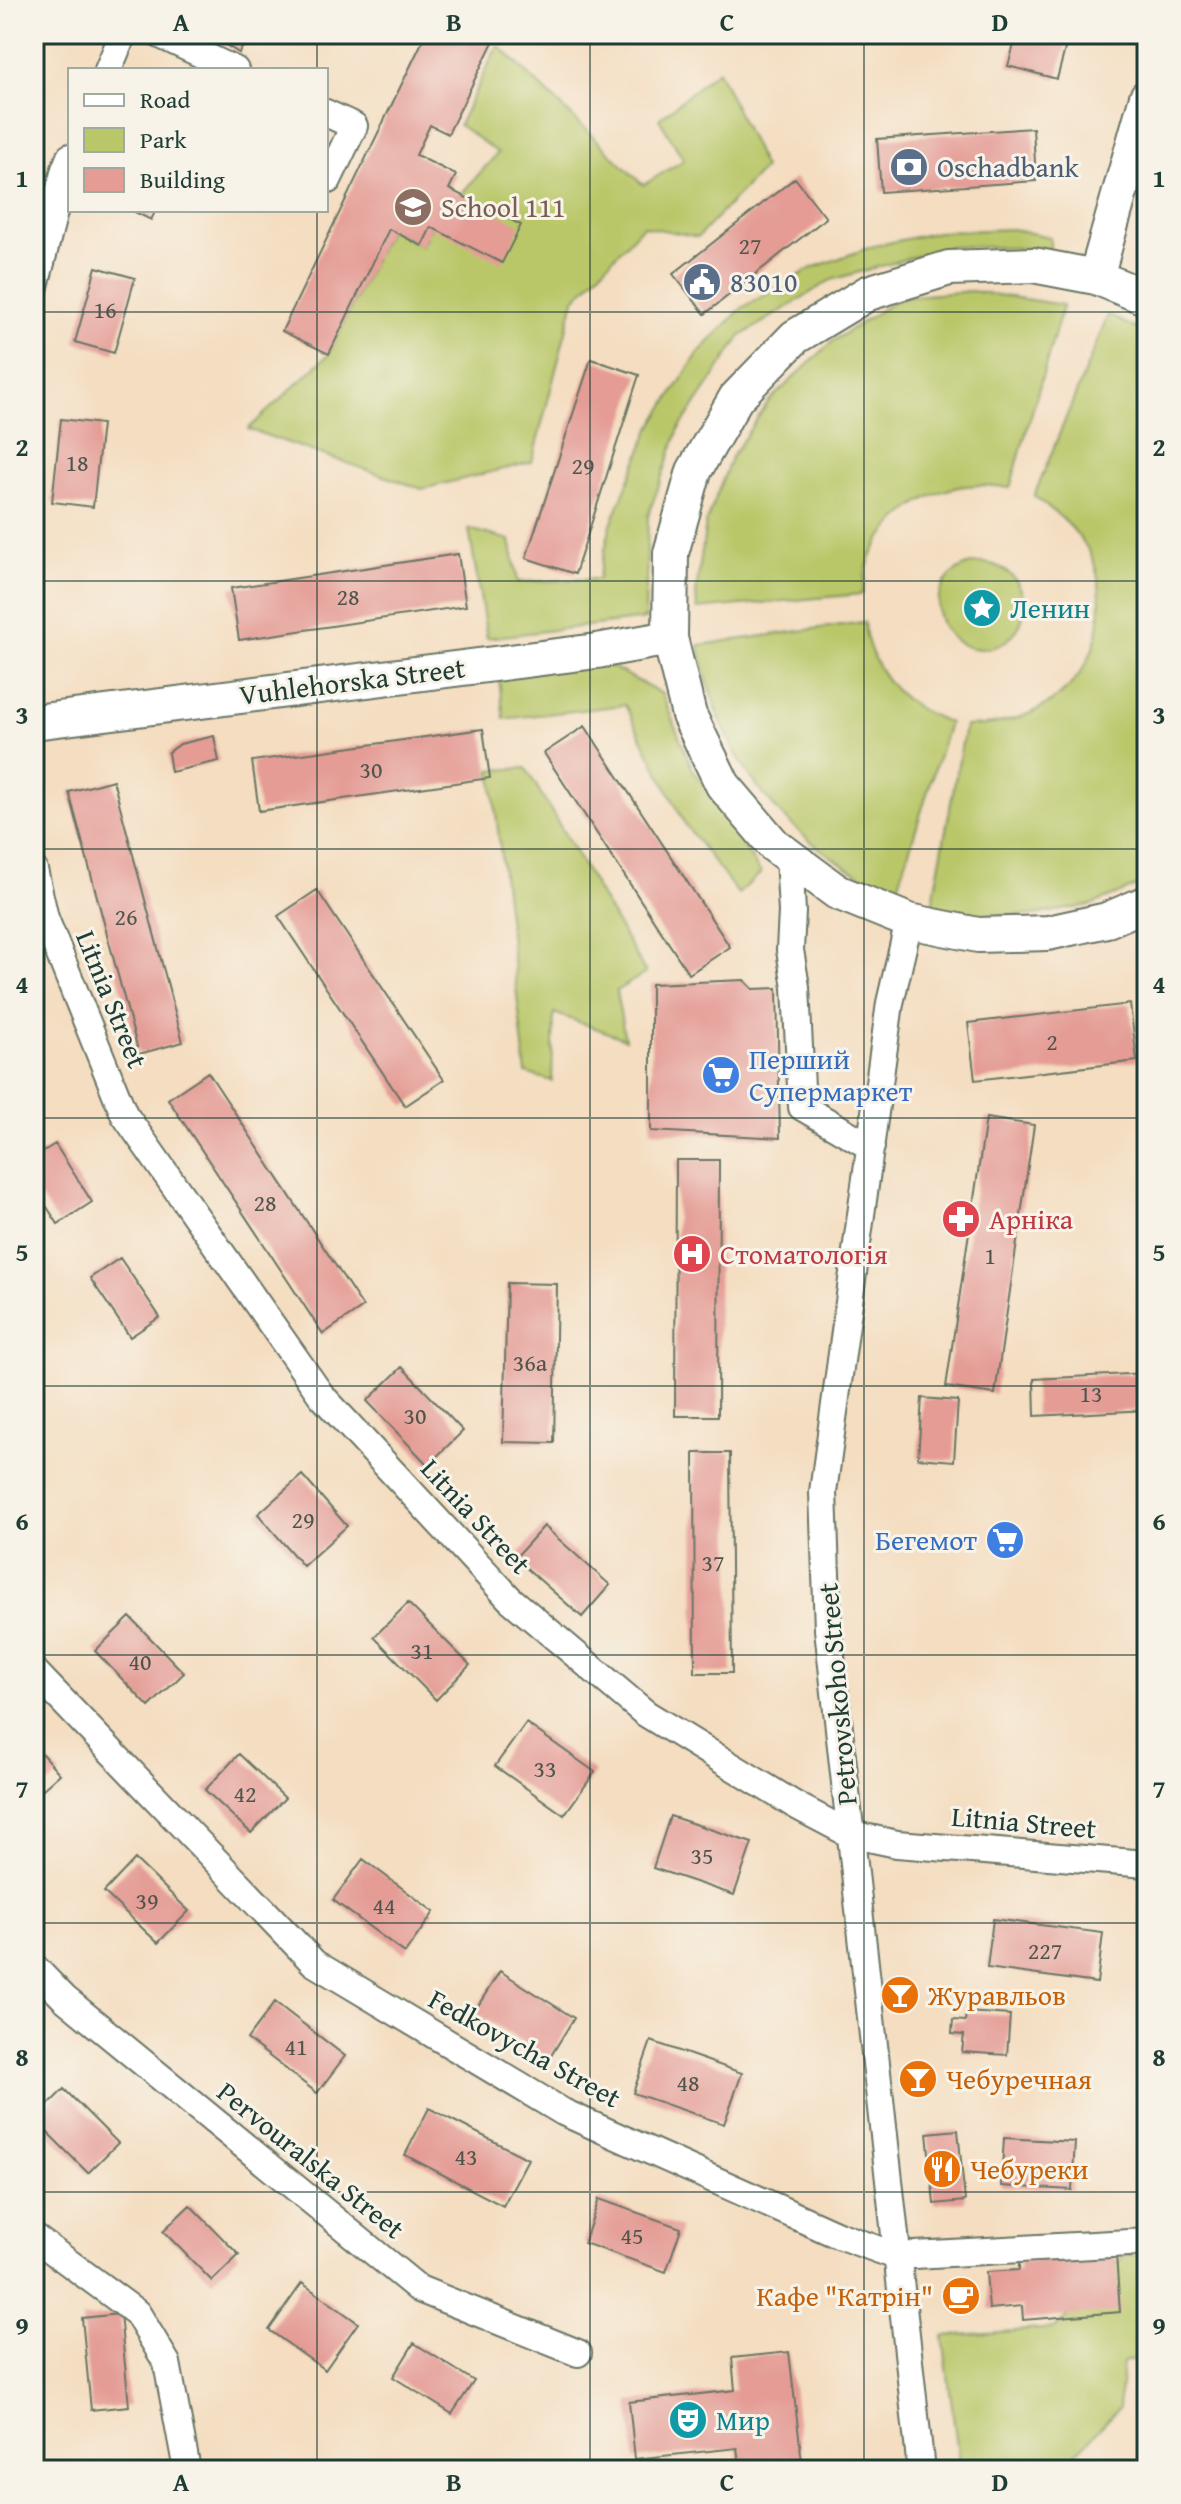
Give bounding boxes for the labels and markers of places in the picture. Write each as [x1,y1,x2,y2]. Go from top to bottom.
bank icon: Oschadbank [888,146,930,188]
place label: Oschadbank [937,146,1079,187]
school or university icon: School 111 [392,186,434,228]
place label: School 111 [441,186,565,227]
public building icon: 83010 [681,261,723,303]
place label: 83010 [730,261,797,302]
place icon: Ленин [961,587,1003,629]
place label: Ленин [1010,587,1090,628]
place label: Перший Супермаркет [749,1038,913,1111]
supermarket icon: Перший Супермаркет [700,1054,742,1096]
pharmacy icon: Арніка [940,1198,982,1240]
place label: Арніка [989,1198,1074,1239]
hospital icon: Стоматологія [671,1233,713,1275]
place label: Стоматологія [720,1233,888,1274]
place label: Бегемот [875,1519,977,1560]
supermarket icon: Бегемот [984,1519,1026,1561]
bar icon: Журавльов [879,1974,921,2016]
place label: Журавльов [927,1974,1066,2015]
bar icon: Чебуречная [897,2058,939,2100]
place label: Чебуречная [946,2058,1092,2099]
restaurant icon: Чебуреки [921,2148,963,2190]
place label: Чебуреки [970,2148,1088,2189]
place label: Кафе "Катрін" [757,2275,933,2316]
cafe icon: Кафе "Катрін" [940,2275,982,2317]
theatre icon: Мир [667,2399,709,2441]
place label: Мир [716,2399,770,2440]

